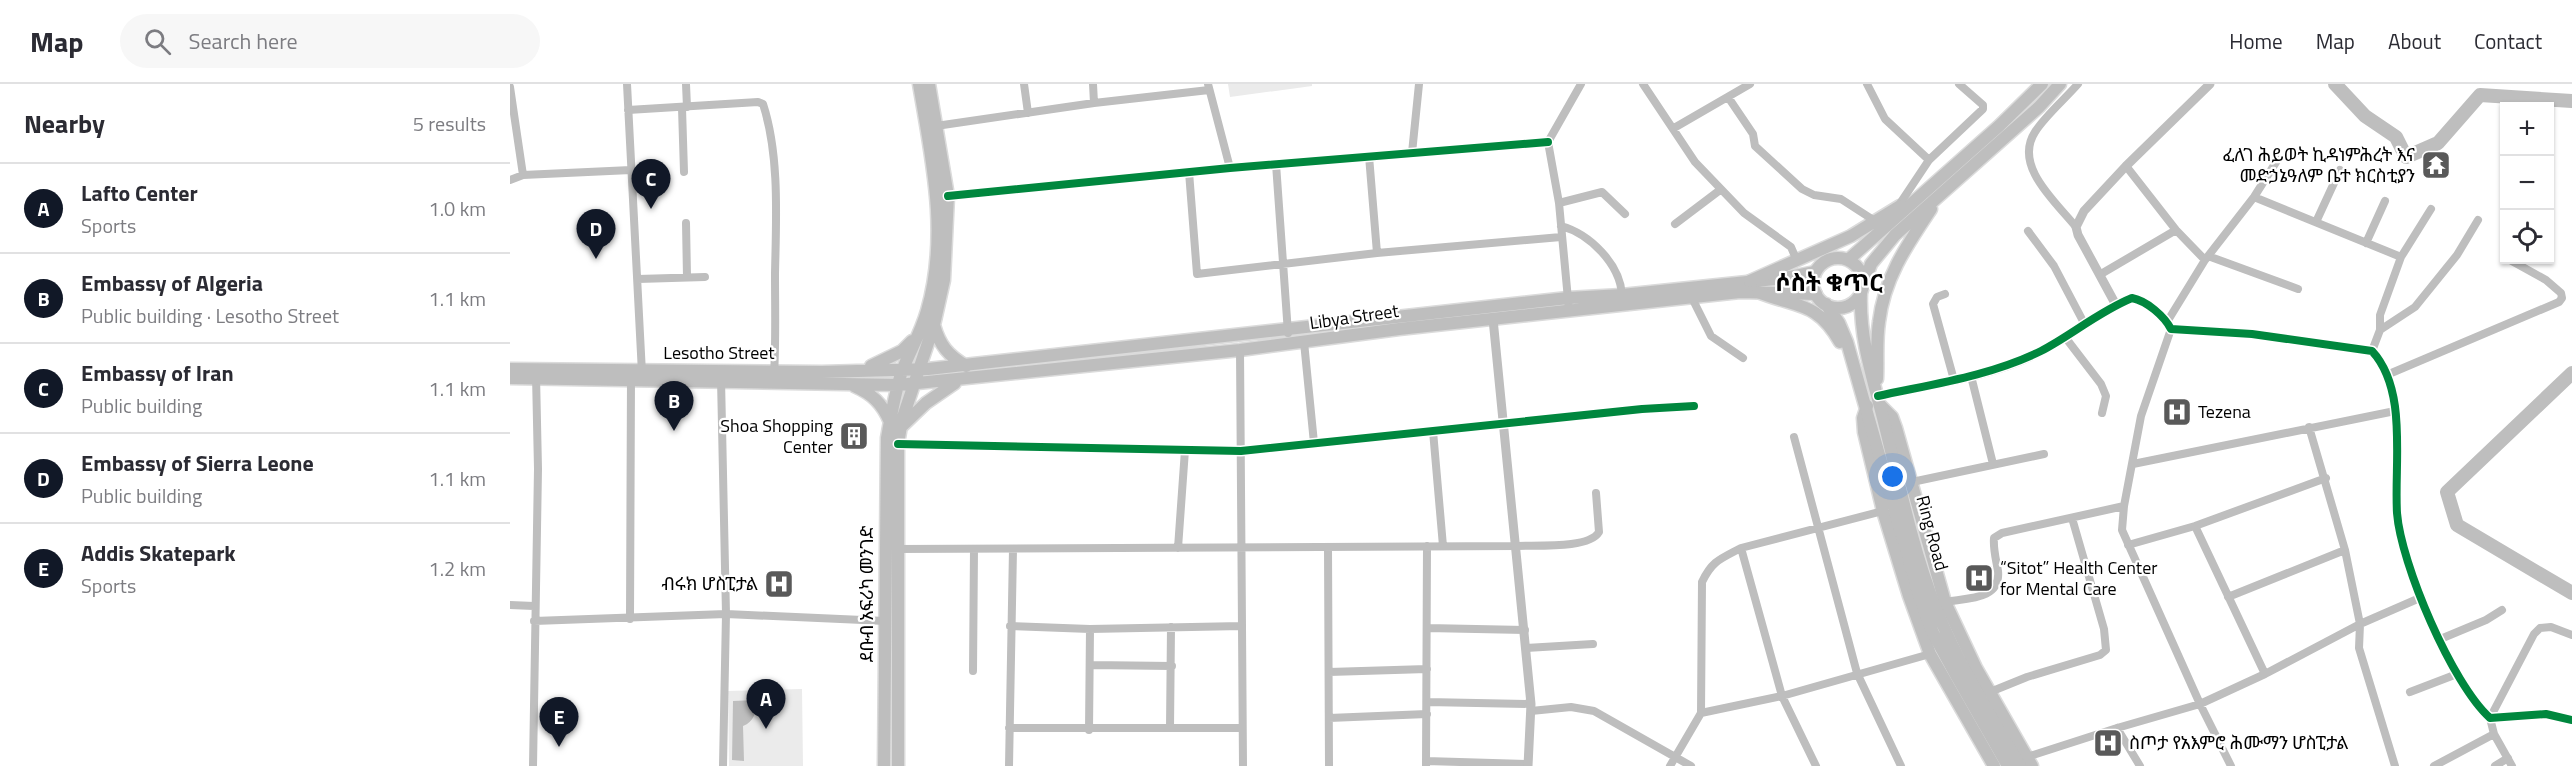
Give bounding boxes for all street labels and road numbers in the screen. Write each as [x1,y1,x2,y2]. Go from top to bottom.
street label: Libya Street [1308,297,1401,336]
street label: Lesotho Street [663,339,775,366]
street label: Ring Road [1909,492,1955,573]
street label: ደቡብ አፍሪካ መንገድ [853,526,880,662]

